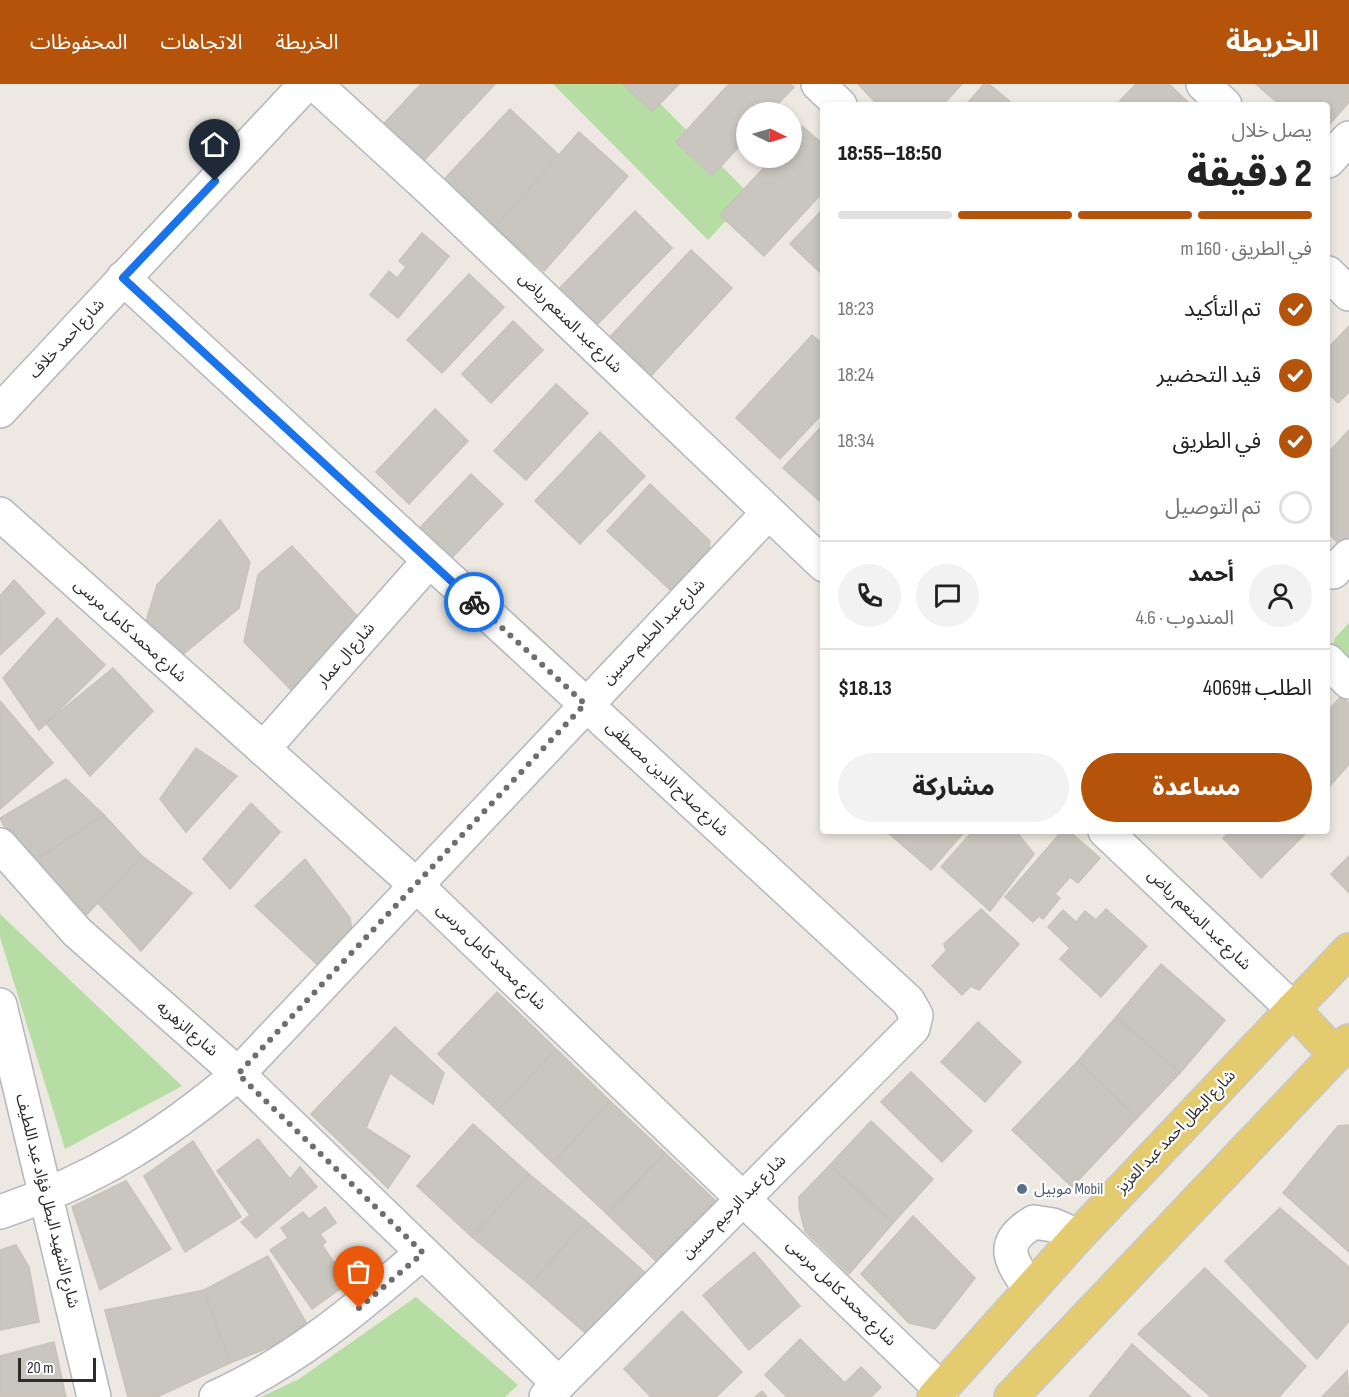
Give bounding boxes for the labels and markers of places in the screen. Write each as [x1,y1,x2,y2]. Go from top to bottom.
pin [189,119,240,181]
place label: موبيل Mobil [1034,1180,1103,1199]
marker: موبيل Mobil [1015,1182,1029,1196]
pin [333,1246,384,1308]

